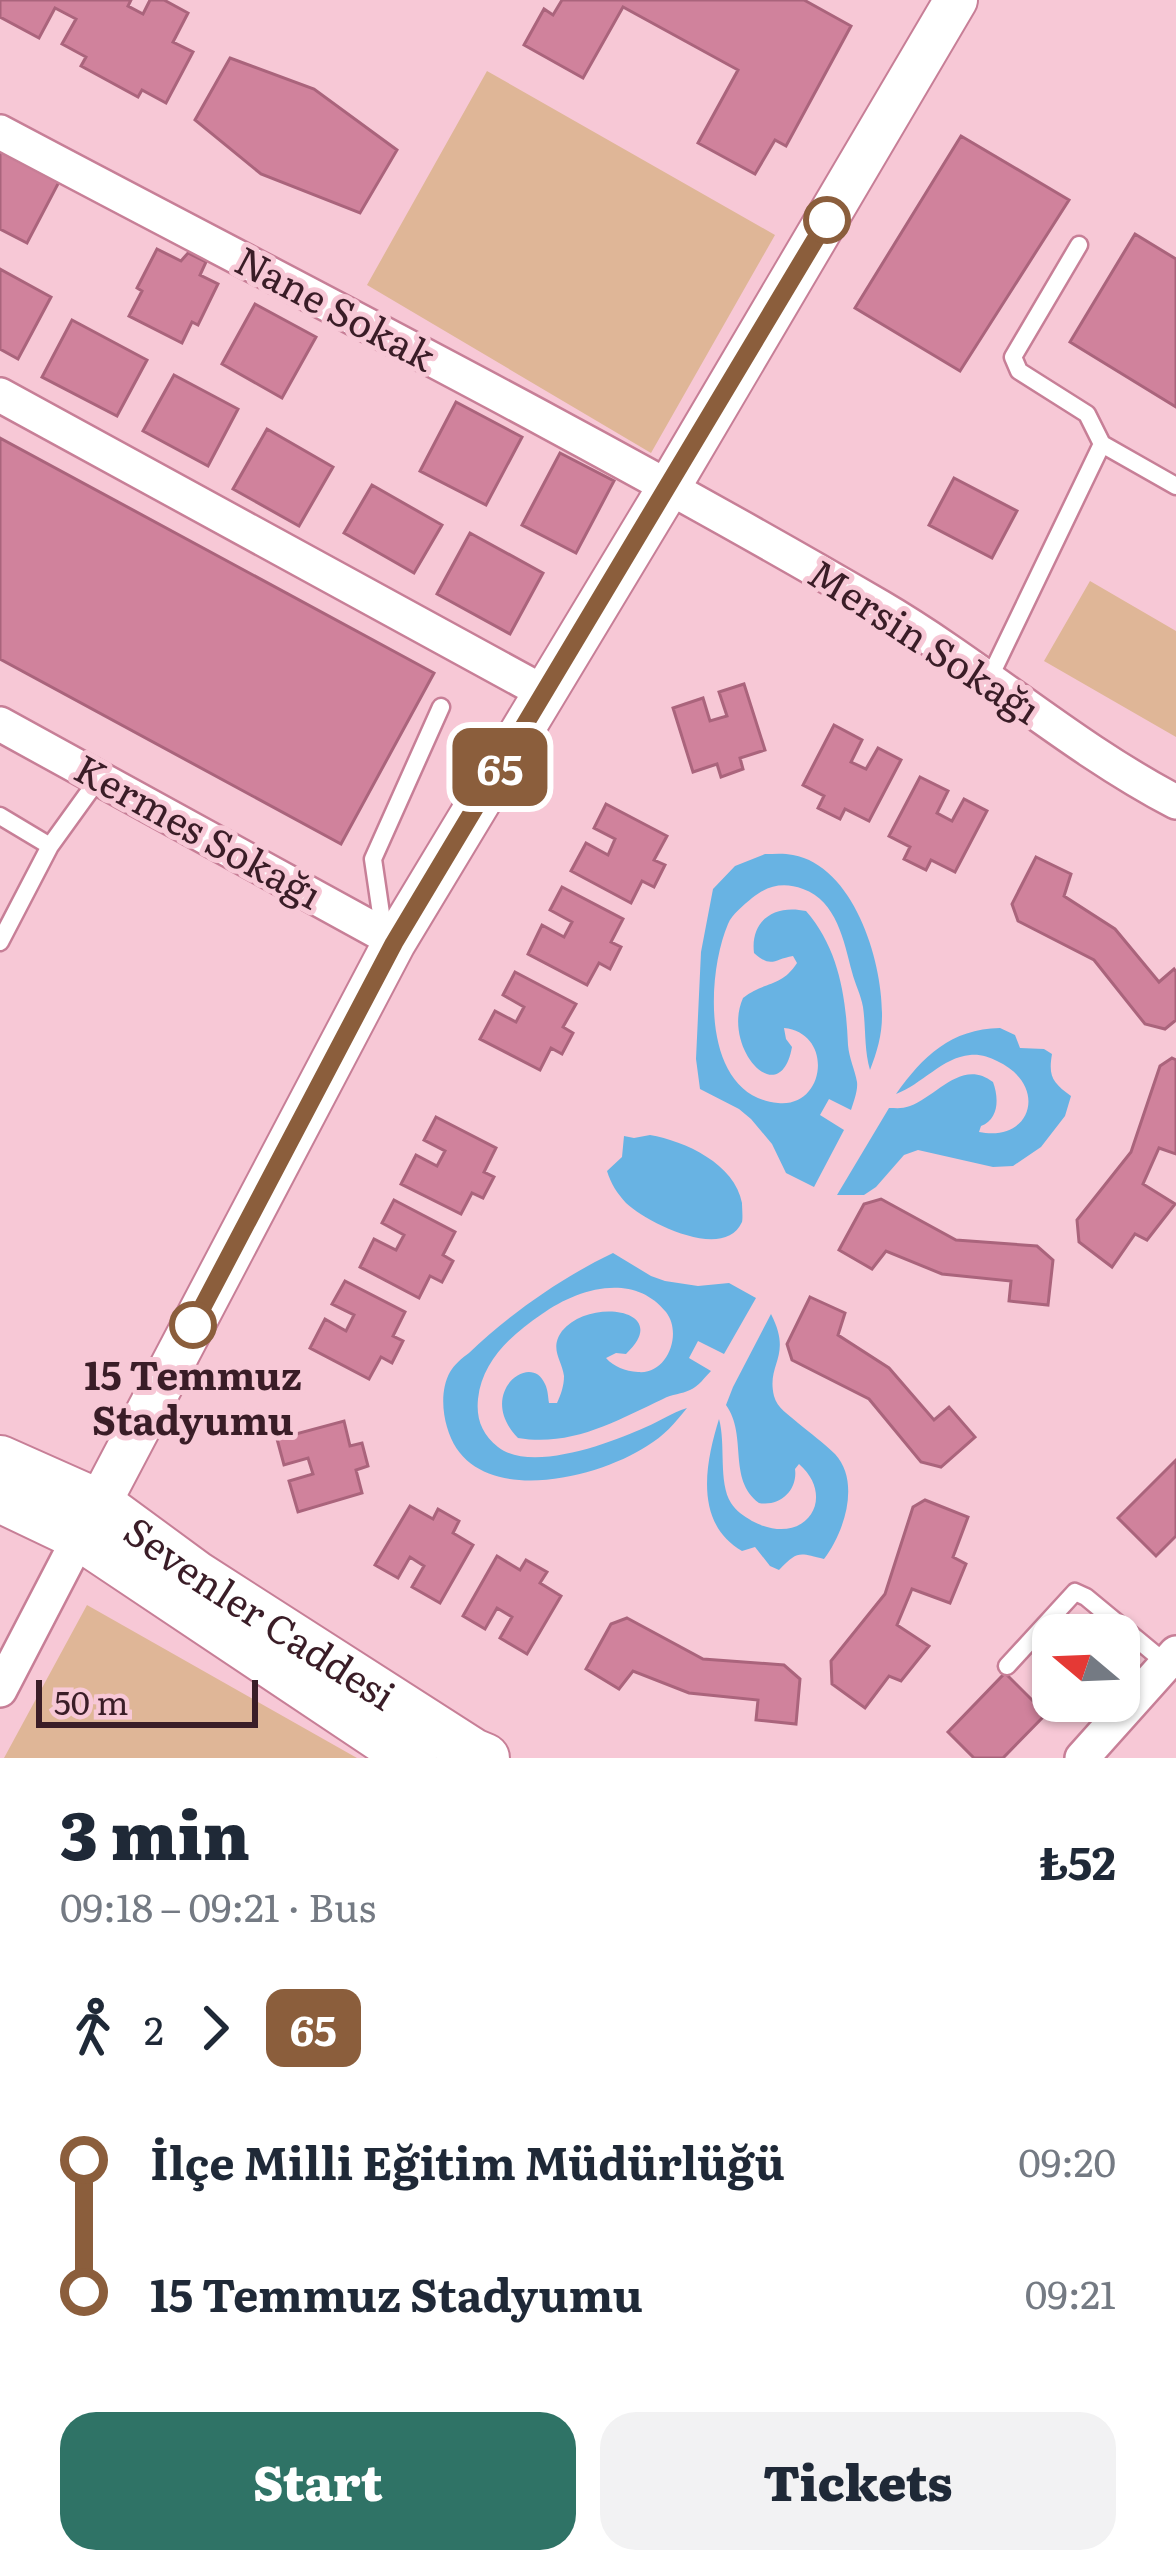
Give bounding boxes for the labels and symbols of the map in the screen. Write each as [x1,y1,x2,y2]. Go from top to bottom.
unlabelled marker [805,198,849,242]
street label: Nane Sokak [226,229,448,384]
street label: Mersin Sokağı [798,543,1053,736]
line badge: 65 [446,728,554,806]
street label: Kermes Sokağı [65,737,334,921]
marker: 15 Temmuz Stadyumu [171,1303,215,1347]
place label: 15 Temmuz Stadyumu [84,1344,302,1447]
street label: Sevenler Caddesi [114,1500,408,1722]
north arrow [1032,1614,1140,1722]
scale bar [36,1674,258,1727]

